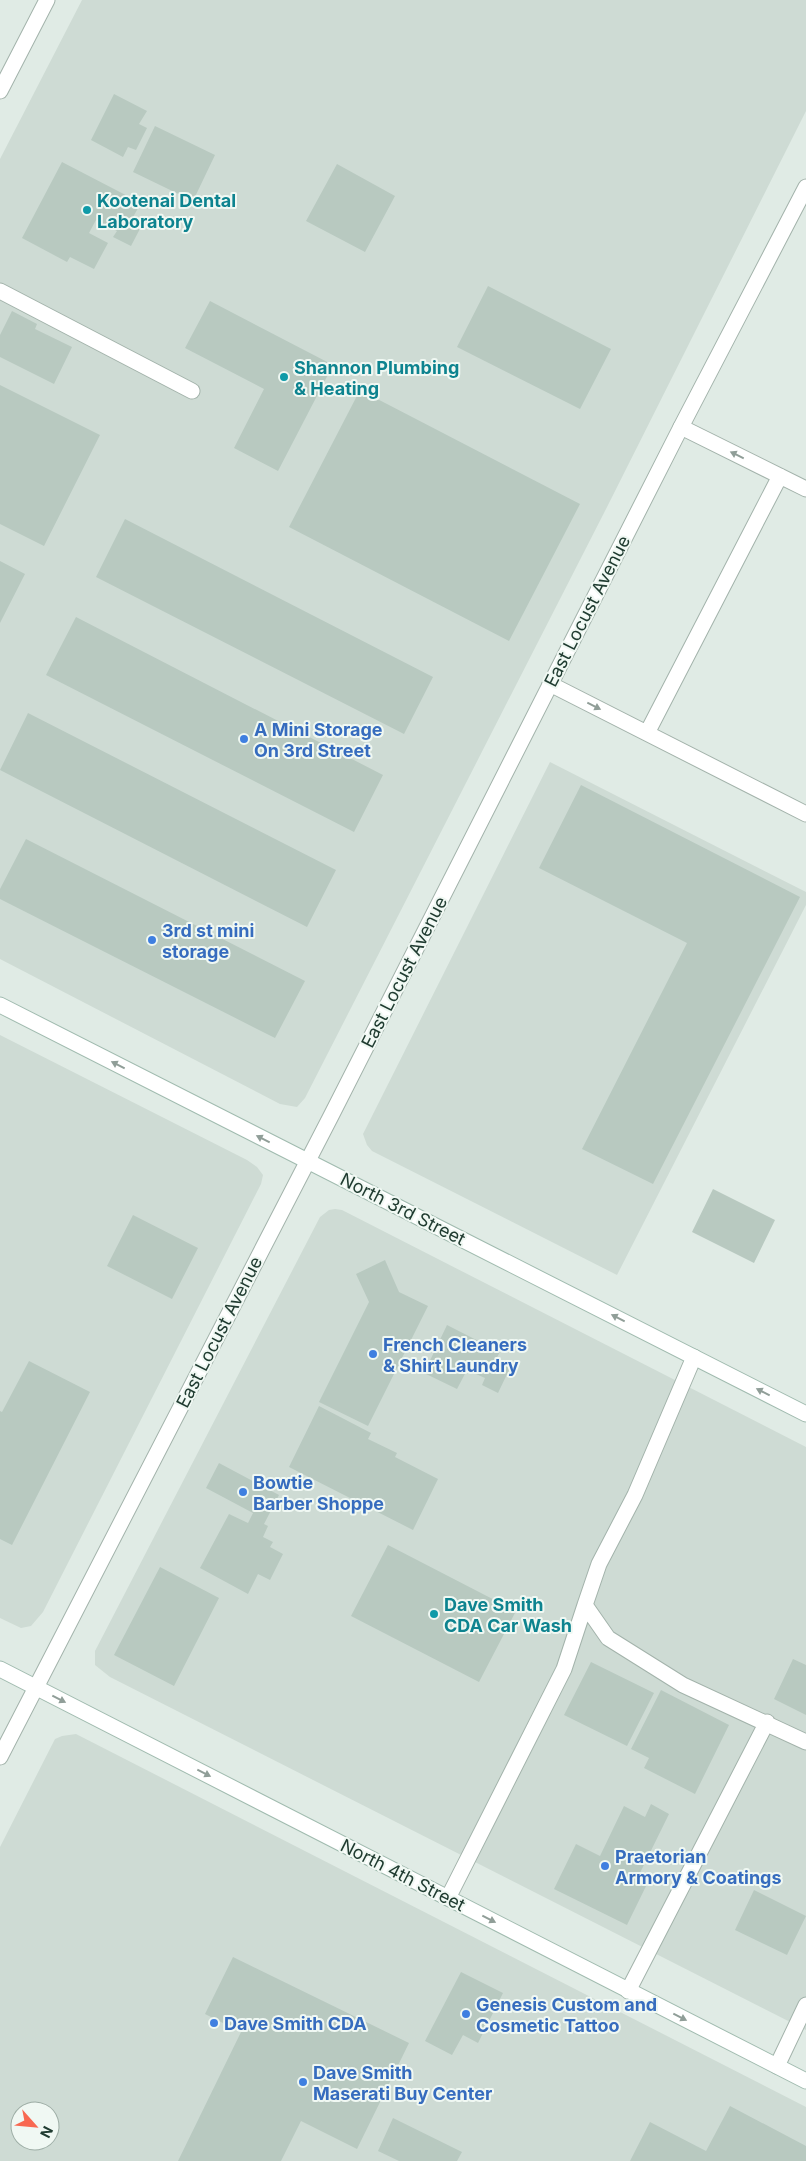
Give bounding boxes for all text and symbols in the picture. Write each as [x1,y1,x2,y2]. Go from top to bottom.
place label: Kootenai Dental Laboratory [97,190,236,232]
marker: Kootenai Dental Laboratory [81,204,93,216]
place label: Shannon Plumbing & Heating [294,357,459,399]
marker: Shannon Plumbing & Heating [278,371,290,383]
one-way arrow [729,451,744,459]
street label: East Locust Avenue [540,532,634,690]
one-way arrow [587,702,601,710]
place label: A Mini Storage On 3rd Street [254,719,383,761]
marker: A Mini Storage On 3rd Street [238,733,250,745]
street label: East Locust Avenue [357,893,451,1051]
place label: 3rd st mini storage [162,920,254,962]
marker: 3rd st mini storage [146,934,158,946]
one-way arrow [111,1061,126,1069]
one-way arrow [256,1135,271,1143]
street label: North 3rd Street [337,1168,469,1250]
street label: East Locust Avenue [172,1253,266,1411]
one-way arrow [611,1314,625,1322]
place label: French Cleaners & Shirt Laundry [383,1334,527,1376]
marker: French Cleaners & Shirt Laundry [367,1348,379,1360]
one-way arrow [755,1388,770,1396]
place label: Bowtie Barber Shoppe [253,1472,384,1514]
marker: Bowtie Barber Shoppe [237,1486,249,1498]
place label: Dave Smith CDA Car Wash [444,1594,572,1636]
marker: Dave Smith CDA Car Wash [428,1608,440,1620]
one-way arrow [52,1696,66,1704]
one-way arrow [196,1769,211,1778]
street label: North 4th Street [337,1835,469,1916]
place label: Praetorian Armory & Coatings [615,1846,782,1888]
marker: Praetorian Armory & Coatings [599,1860,611,1872]
one-way arrow [481,1915,496,1923]
place label: Genesis Custom and Cosmetic Tattoo [476,1994,657,2036]
marker: Genesis Custom and Cosmetic Tattoo [460,2008,472,2020]
place label: Dave Smith CDA [224,2013,367,2034]
one-way arrow [673,2013,687,2021]
marker: Dave Smith CDA [208,2017,220,2029]
place label: Dave Smith Maserati Buy Center [313,2062,492,2104]
marker: Dave Smith Maserati Buy Center [297,2076,309,2088]
north arrow [10,2101,60,2151]
text: N [37,2124,57,2141]

